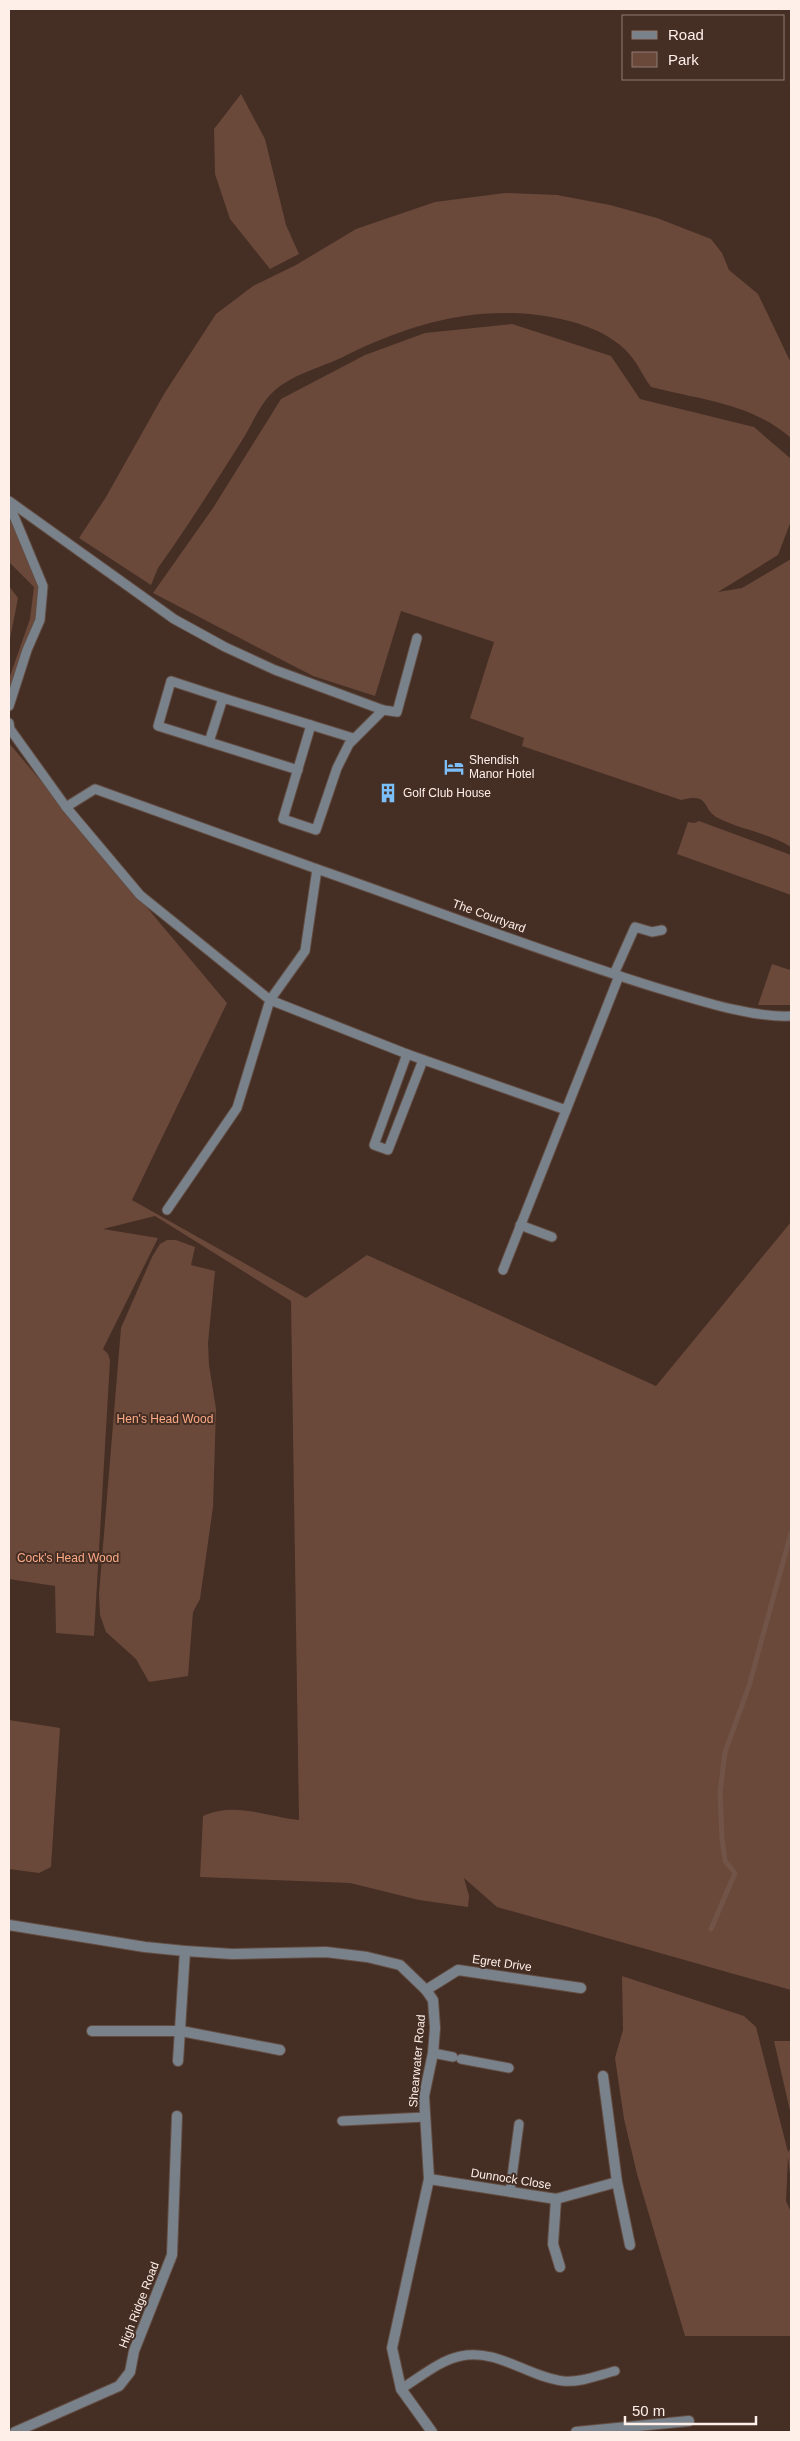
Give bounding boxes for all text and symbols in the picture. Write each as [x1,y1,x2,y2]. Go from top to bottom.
legend [622,15,785,80]
text: Road [668,26,704,43]
text: Park [668,51,699,68]
place label: Shendish Manor Hotel [469,753,534,781]
hotel icon: Shendish Manor Hotel [443,756,465,778]
building icon: Golf Club House [377,782,399,804]
place label: Golf Club House [403,786,491,800]
street label: The Courtyard [451,896,527,936]
park label: Hen's Head Wood [117,1412,213,1426]
park label: Cock's Head Wood [17,1551,119,1565]
street label: Egret Drive [471,1952,533,1974]
street label: Shearwater Road [406,2014,428,2108]
street label: Dunnock Close [470,2166,553,2192]
street label: High Ridge Road [116,2260,162,2350]
scale bar [625,2394,756,2426]
text: 50 m [632,2402,665,2419]

